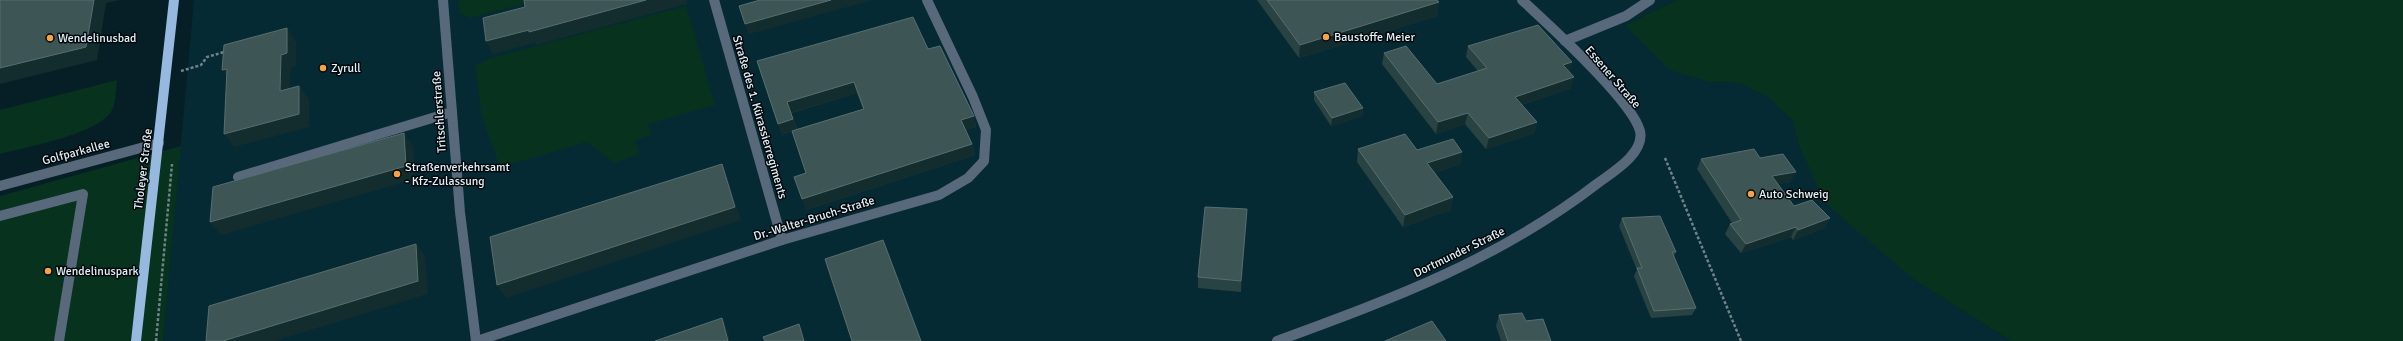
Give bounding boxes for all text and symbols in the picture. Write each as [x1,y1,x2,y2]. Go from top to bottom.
place label: Baustoffe Meier [1334,30,1416,45]
place label: Wendelinusbad [58,31,136,46]
marker: Baustoffe Meier [1321,32,1331,42]
marker: Wendelinusbad [45,33,55,43]
street label: Straße des 1. Kürassierregiments [729,34,790,201]
street label: Essener Straße [1581,43,1644,112]
place label: Zyrull [331,61,361,76]
marker: Zyrull [318,63,328,73]
street label: Tritschlerstraße [429,71,450,153]
street label: Tholeyer Straße [131,128,156,210]
street label: Golfparkallee [41,136,111,169]
place label: Straßenverkehrsamt - Kfz-Zulassung [405,160,510,189]
marker: Straßenverkehrsamt - Kfz-Zulassung [392,169,402,179]
place label: Auto Schweig [1759,187,1829,202]
marker: Auto Schweig [1746,189,1756,199]
street label: Dr.-Walter-Bruch-Straße [752,193,877,244]
street label: Dortmunder Straße [1411,224,1507,281]
place label: Wendelinuspark [56,264,139,279]
marker: Wendelinuspark [43,266,53,276]

